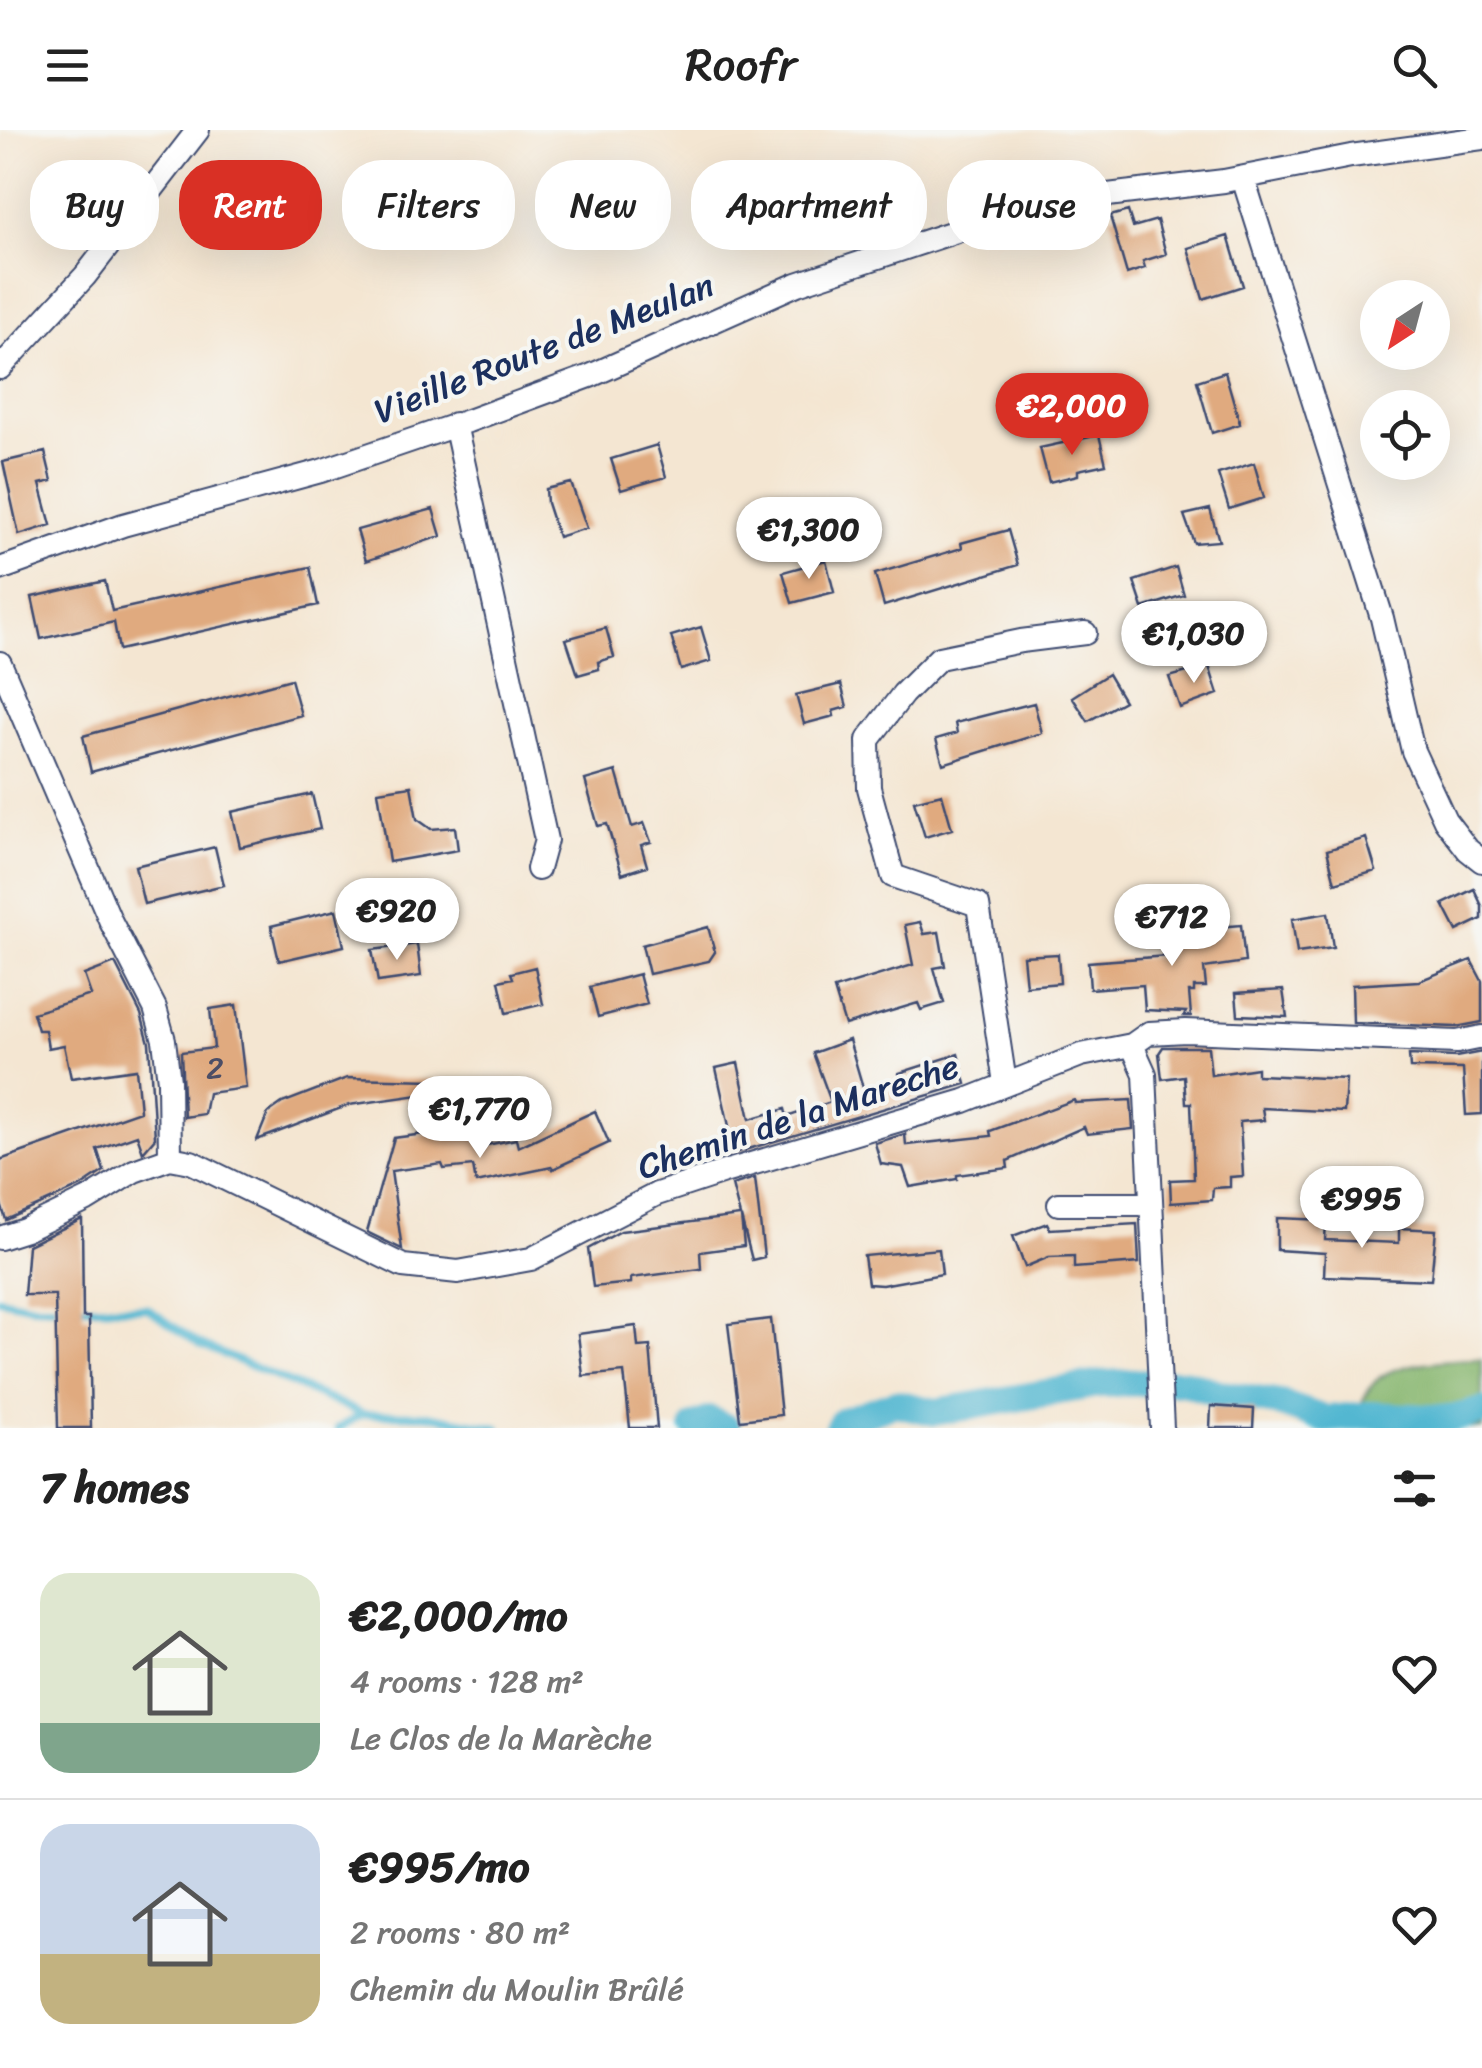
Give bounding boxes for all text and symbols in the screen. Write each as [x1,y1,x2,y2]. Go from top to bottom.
text: Roofr [685,25,797,105]
icon: menu [40,38,95,93]
icon: search [1387,38,1442,93]
chip: Buy [30,160,159,250]
chip: Rent [179,160,322,250]
chip: Filters [342,160,515,250]
chip: New [535,160,671,250]
chip: Apartment [691,160,927,250]
chip: House [947,160,1111,250]
street label: Vieille Route de Meulan [365,254,723,442]
north arrow [1360,280,1450,370]
map controls [1360,280,1450,480]
pin: €2,000 [991,373,1153,458]
text: €2,000 [1018,377,1127,434]
button: locate [1360,390,1450,480]
pin: €1,300 [728,497,890,582]
text: €1,300 [758,501,860,558]
pin: €1,030 [1113,601,1275,686]
text: €1,030 [1143,605,1245,662]
pin: €920 [338,878,456,963]
text: €920 [357,882,437,939]
pin: €712 [1113,884,1231,969]
text: €712 [1136,888,1208,945]
street label: Chemin de la Mareche [629,1035,967,1197]
house number: 2 [206,1041,224,1095]
pin: €1,770 [399,1076,561,1161]
text: €1,770 [430,1080,530,1137]
pin: €995 [1303,1166,1421,1251]
text: €995 [1322,1170,1402,1227]
text: 7 homes [40,1451,189,1525]
icon: filters [1387,1461,1442,1516]
text: €2,000/mo [350,1579,567,1653]
icon: home [120,1613,240,1733]
icon: heart [1387,1646,1442,1701]
text: 4 rooms · 128 m² [350,1653,584,1710]
text: Le Clos de la Marèche [350,1710,652,1767]
text: €995/mo [350,1830,530,1904]
icon: home [120,1864,240,1984]
icon: heart [1387,1897,1442,1952]
text: 2 rooms · 80 m² [350,1904,570,1961]
text: Chemin du Moulin Brûlé [350,1961,684,2018]

